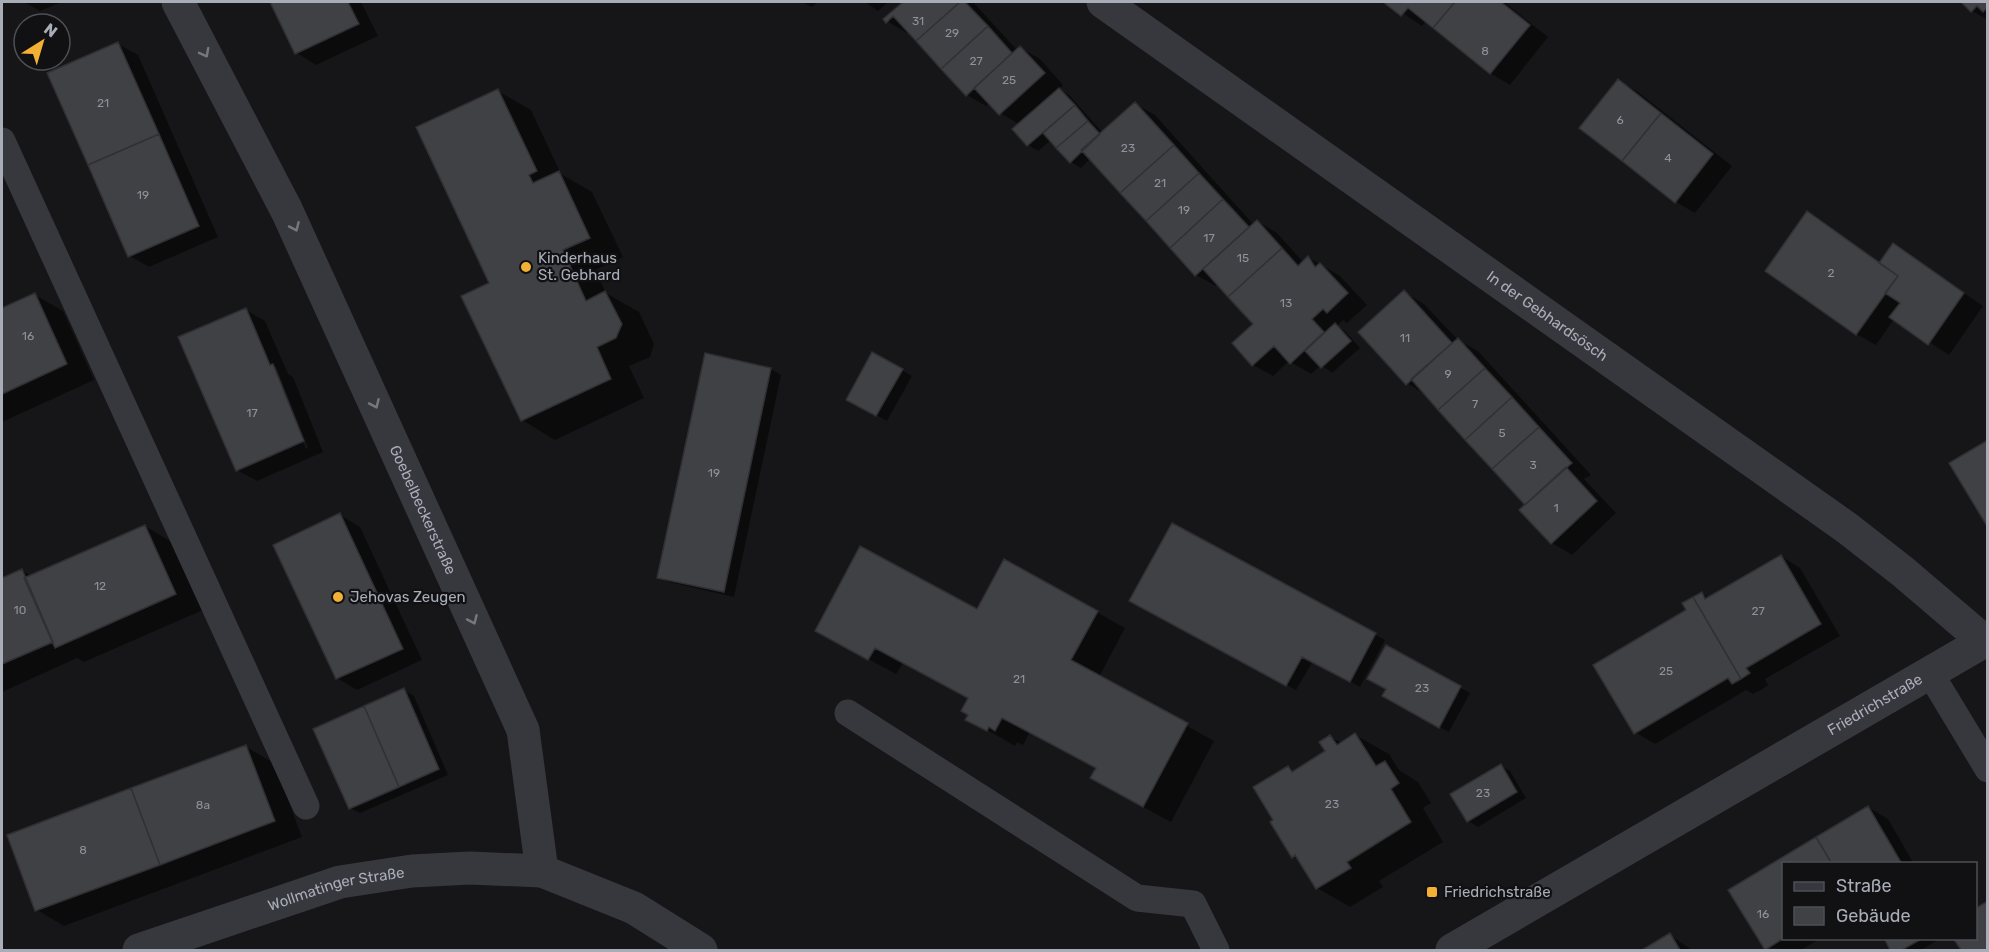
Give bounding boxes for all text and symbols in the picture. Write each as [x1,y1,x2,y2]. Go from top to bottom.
north arrow [12,12,72,72]
house number: 31 [912,14,924,28]
text: N [40,19,61,41]
house number: 29 [945,26,959,40]
house number: 8 [1481,44,1489,58]
one-way arrow [198,47,209,58]
house number: 27 [969,54,983,68]
house number: 25 [1002,73,1016,87]
house number: 21 [97,96,109,110]
house number: 6 [1616,113,1624,127]
house number: 23 [1121,141,1135,155]
house number: 4 [1664,151,1672,165]
house number: 21 [1154,176,1166,190]
house number: 19 [137,188,149,202]
house number: 19 [1178,203,1190,217]
one-way arrow [287,220,299,231]
house number: 17 [1203,231,1215,245]
place label: Kinderhaus St. Gebhard [538,249,620,284]
house number: 15 [1237,251,1249,265]
marker: Kinderhaus St. Gebhard [519,260,533,274]
house number: 2 [1827,266,1835,280]
street label: In der Gebhardsösch [1483,267,1611,365]
house number: 13 [1280,296,1292,310]
house number: 16 [22,329,34,343]
house number: 11 [1400,331,1410,345]
house number: 9 [1444,367,1452,381]
house number: 7 [1472,397,1478,411]
one-way arrow [368,398,380,409]
house number: 17 [246,406,258,420]
house number: 5 [1498,426,1506,440]
street label: Goebelbeckerstraße [386,442,460,577]
house number: 3 [1529,458,1537,472]
house number: 19 [708,466,720,480]
house number: 1 [1553,501,1559,515]
house number: 12 [94,579,106,593]
place label: Jehovas Zeugen [350,588,466,606]
marker: Jehovas Zeugen [331,590,345,604]
house number: 10 [14,603,26,617]
house number: 27 [1751,604,1765,618]
one-way arrow [466,614,478,625]
house number: 25 [1659,664,1673,678]
street label: Friedrichstraße [1824,670,1926,739]
house number: 21 [1013,672,1025,686]
house number: 23 [1415,681,1429,695]
house number: 23 [1476,786,1490,800]
house number: 23 [1325,797,1339,811]
house number: 8a [196,798,210,812]
house number: 8 [79,843,87,857]
legend [1782,862,1977,940]
street label: Wollmatinger Straße [266,863,406,915]
text: Straße [1836,875,1892,897]
place label: Friedrichstraße [1444,883,1551,901]
marker: Friedrichstraße [1425,885,1439,899]
text: Gebäude [1836,905,1911,927]
house number: 16 [1757,907,1769,921]

